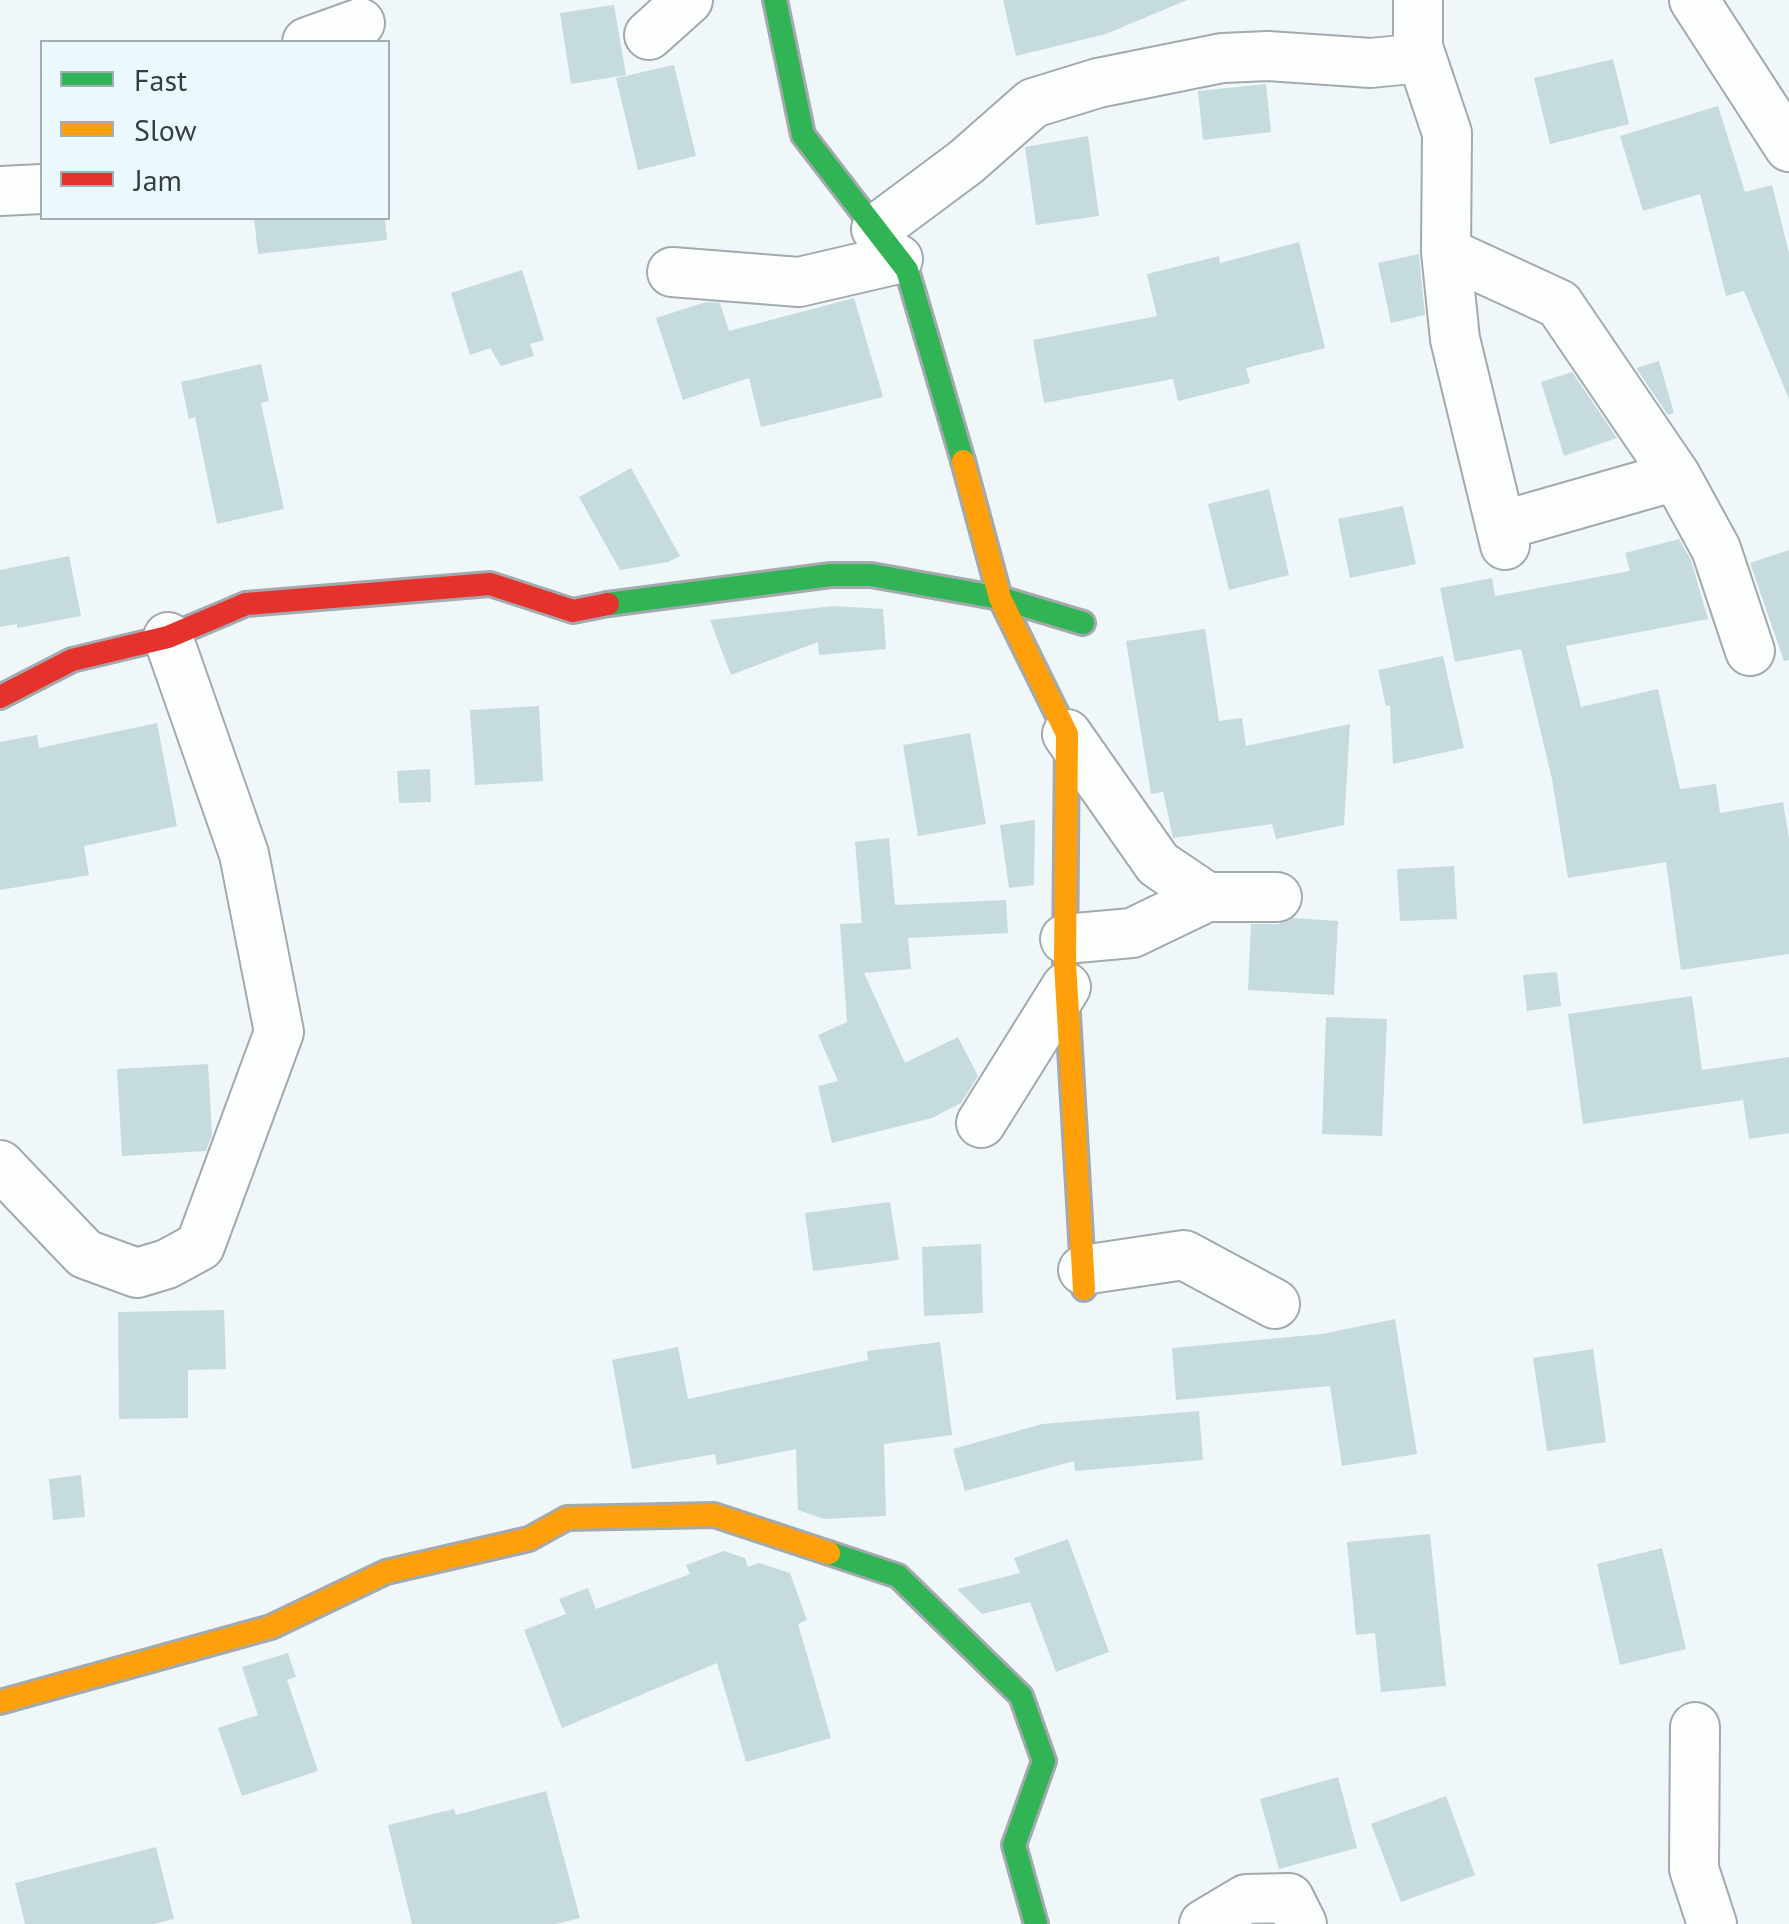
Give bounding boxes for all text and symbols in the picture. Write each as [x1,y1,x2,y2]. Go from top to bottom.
legend [40,40,390,220]
text: Fast [134,60,187,99]
text: Slow [134,110,197,149]
text: Jam [134,160,182,199]

